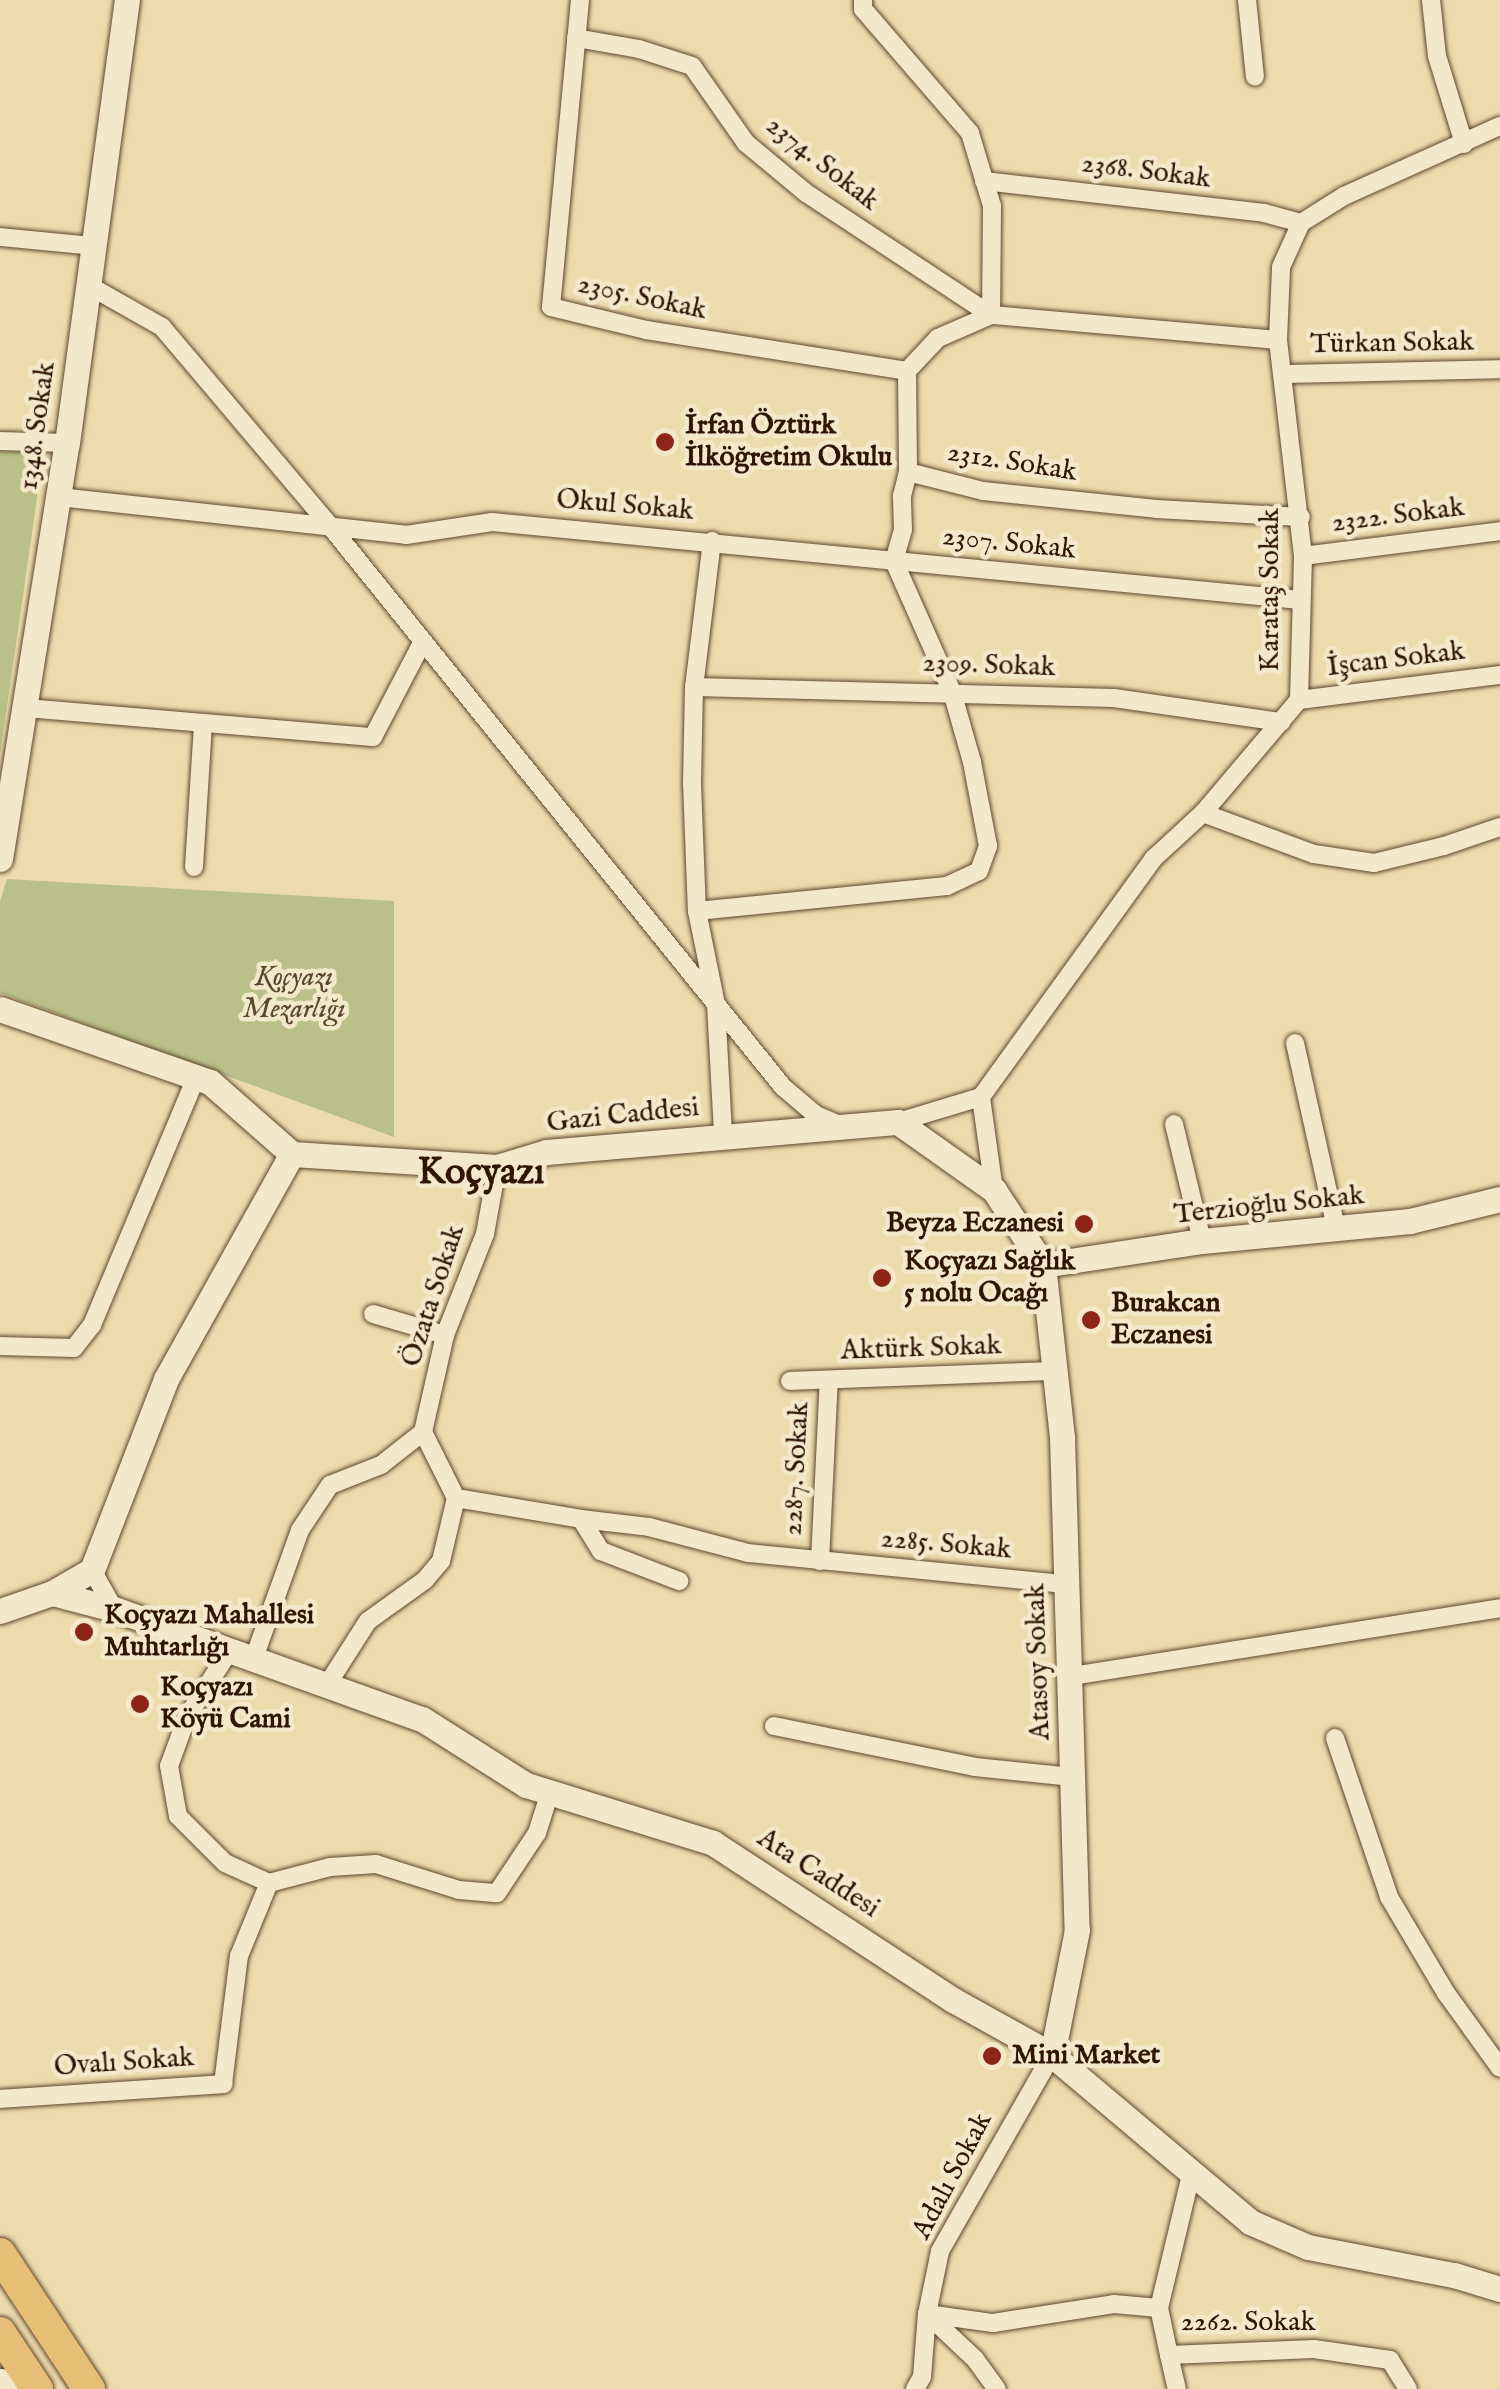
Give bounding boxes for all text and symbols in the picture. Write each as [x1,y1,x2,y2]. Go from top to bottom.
street label: 2374. Sokak [759,109,885,219]
street label: 2368. Sokak [1079,147,1213,197]
street label: 2305. Sokak [574,268,710,328]
street label: Türkan Sokak [1310,326,1474,362]
street label: 1348. Sokak [12,360,64,492]
place label: İrfan Öztürk İlköğretim Okulu [685,409,892,475]
marker: İrfan Öztürk İlköğretim Okulu [654,431,676,453]
street label: 2312. Sokak [945,436,1079,490]
street label: Okul Sokak [555,483,695,529]
street label: 2322. Sokak [1330,491,1466,541]
street label: Karataş Sokak [1254,508,1288,672]
street label: 2307. Sokak [941,520,1077,568]
street label: İşcan Sokak [1325,635,1467,685]
street label: 2309. Sokak [922,647,1056,685]
park label: Koçyazı Mezarlığı [242,961,346,1027]
street label: Gazi Caddesi [545,1091,701,1141]
district label: Koçyazı [418,1151,544,1197]
street label: Terzioğlu Sokak [1172,1179,1366,1233]
place label: Beyza Eczanesi [886,1207,1064,1241]
marker: Beyza Eczanesi [1073,1213,1095,1235]
street label: Özata Sokak [395,1221,473,1371]
place label: Koçyazı Sağlık 5 nolu Ocağı [904,1245,1075,1311]
marker: Koçyazı Sağlık 5 nolu Ocağı [869,1265,895,1291]
place label: Burakcan Eczanesi [1111,1287,1220,1353]
marker: Burakcan Eczanesi [1080,1309,1102,1331]
street label: Aktürk Sokak [840,1329,1002,1369]
street label: 2287. Sokak [777,1401,817,1537]
street label: 2285. Sokak [879,1523,1013,1567]
street label: Atasoy Sokak [1019,1583,1059,1741]
place label: Koçyazı Mahallesi Muhtarlığı [104,1599,314,1665]
marker: Koçyazı Mahallesi Muhtarlığı [73,1621,95,1643]
place label: Koçyazı Köyü Cami [160,1671,291,1737]
marker: Koçyazı Köyü Cami [129,1693,151,1715]
street label: Ata Caddesi [751,1822,885,1926]
place label: Mini Market [1012,2039,1160,2073]
street label: Ovalı Sokak [53,2041,195,2085]
marker: Mini Market [981,2045,1003,2067]
street label: Adalı Sokak [906,2107,1000,2245]
street label: 2262. Sokak [1181,2306,1315,2340]

